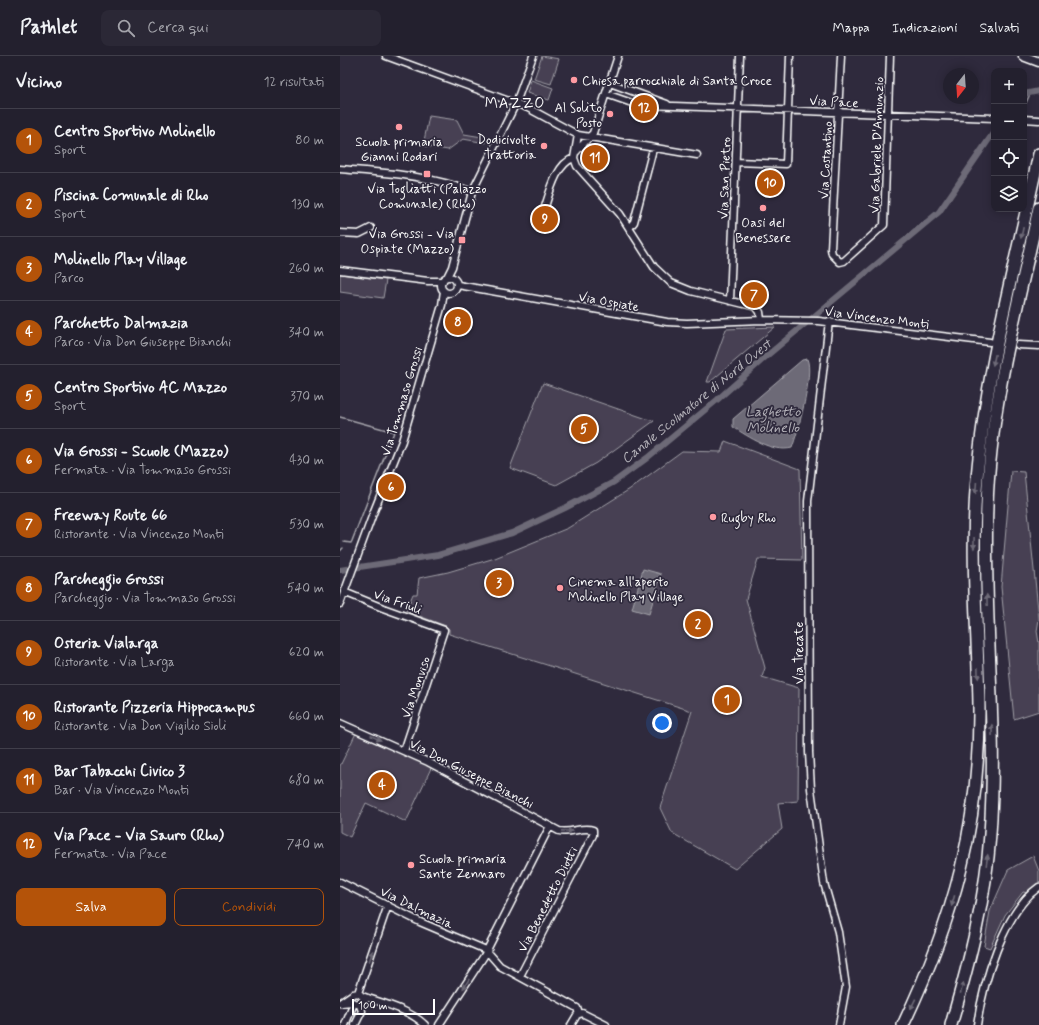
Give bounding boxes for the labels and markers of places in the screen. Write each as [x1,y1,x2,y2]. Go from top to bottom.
place label: Chiesa parrocchiale di Santa Croce [582,73,772,90]
marker: Chiesa parrocchiale di Santa Croce [569,75,579,85]
pin: 12 [631,93,657,123]
place label: Al Solito Posto [554,100,602,132]
marker: Al Solito Posto [605,109,615,119]
marker: Scuola primaria Gianni Rodari [394,122,404,132]
place label: Dodicivolte Trattoria [477,132,536,164]
place label: Scuola primaria Gianni Rodari [355,134,443,166]
marker: Dodicivolte Trattoria [539,141,549,151]
pin: 11 [582,143,608,173]
pin: 10 [757,168,783,198]
marker: Via Togliatti (Palazzo Comunale) (Rho) [422,169,432,179]
place label: Via Togliatti (Palazzo Comunale) (Rho) [367,181,487,213]
marker: Oasi del Benessere [758,203,768,213]
pin: 9 [532,204,558,234]
place label: Oasi del Benessere [735,215,791,247]
place label: Via Grossi - Via Ospiate (Mazzo) [360,226,454,258]
marker: Via Grossi - Via Ospiate (Mazzo) [457,235,467,245]
pin: 7 [741,280,767,310]
pin: 8 [445,307,471,337]
pin: 5 [571,414,597,444]
pin: 6 [378,472,404,502]
place label: Rugby Rho [721,510,776,529]
marker: Rugby Rho [708,512,718,522]
pin: 3 [486,568,512,598]
place label: Cinema all'aperto Molinello Play Village [568,574,684,606]
marker: Cinema all'aperto Molinello Play Village [555,583,565,593]
pin: 2 [685,609,711,639]
pin: 1 [714,685,740,715]
pin: 4 [369,770,395,800]
place label: Scuola primaria Sante Zennaro [419,851,507,883]
marker: Scuola primaria Sante Zennaro [406,860,416,870]

